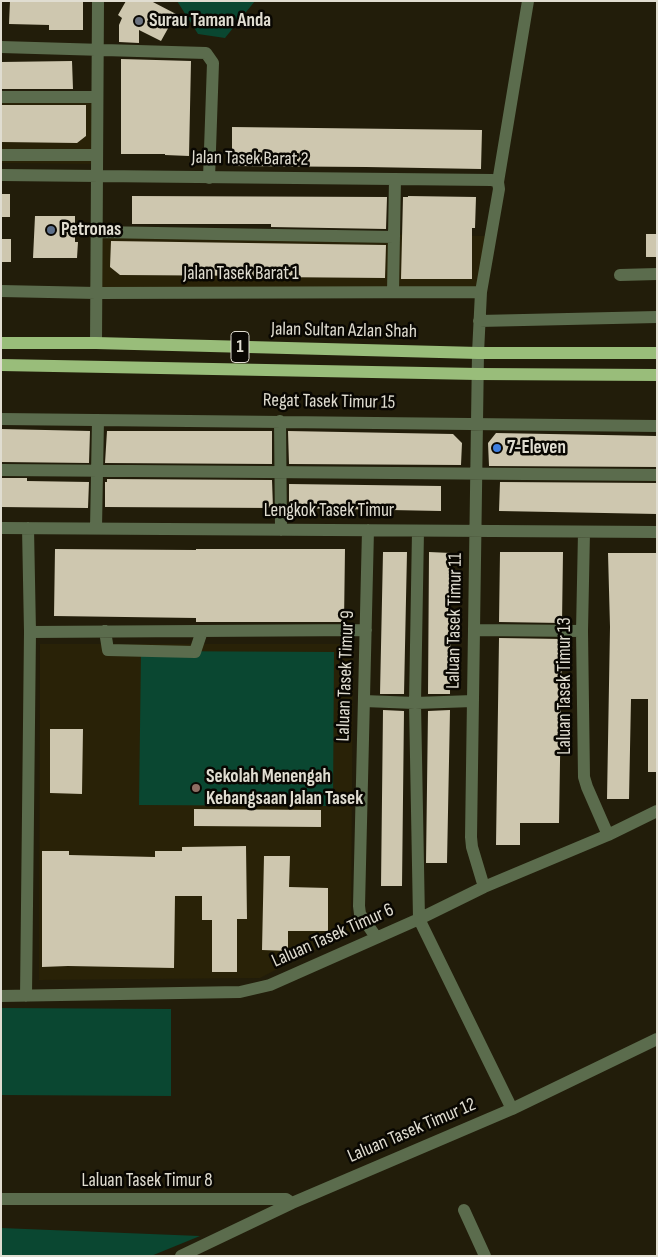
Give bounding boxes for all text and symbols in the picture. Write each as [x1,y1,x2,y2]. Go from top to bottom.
place label: Surau Taman Anda [149,10,271,32]
marker: Surau Taman Anda [133,15,145,27]
street label: Jalan Tasek Barat 2 [191,147,309,171]
place label: Petronas [61,219,121,241]
marker: Petronas [45,224,57,236]
street label: Jalan Tasek Barat 1 [183,263,299,285]
street label: Jalan Sultan Azlan Shah [271,318,417,344]
road number: 1 [231,332,249,362]
street label: Regat Tasek Timur 15 [263,389,395,415]
place label: 7-Eleven [507,437,566,459]
marker: 7-Eleven [491,442,503,454]
street label: Lengkok Tasek Timur [264,500,394,522]
street label: Laluan Tasek Timur 11 [442,553,468,689]
street label: Laluan Tasek Timur 9 [332,610,360,742]
street label: Laluan Tasek Timur 13 [554,617,576,755]
place label: Sekolah Menengah Kebangsaan Jalan Tasek [206,766,363,810]
marker: Sekolah Menengah Kebangsaan Jalan Tasek [190,782,202,794]
street label: Laluan Tasek Timur 6 [269,899,397,973]
street label: Laluan Tasek Timur 12 [344,1094,480,1168]
street label: Laluan Tasek Timur 8 [82,1170,212,1192]

